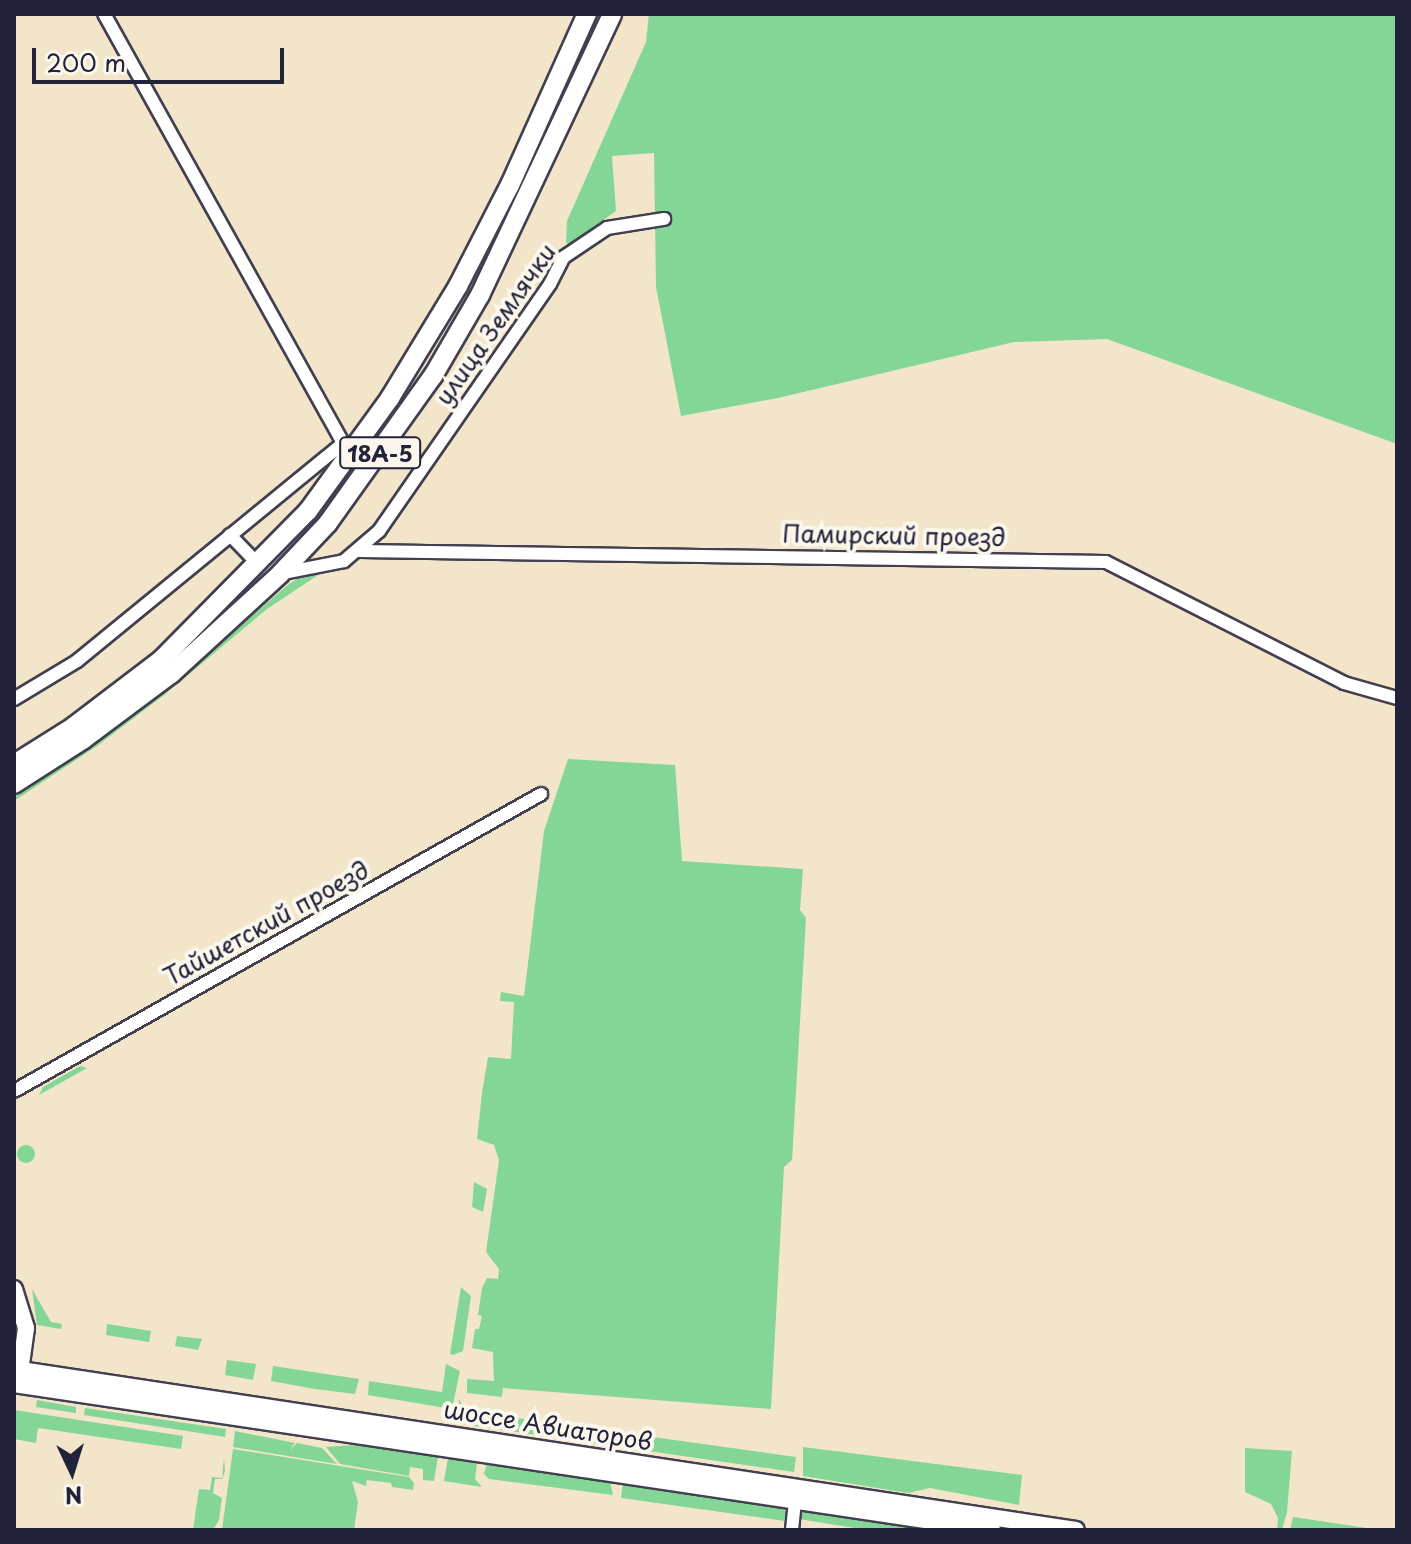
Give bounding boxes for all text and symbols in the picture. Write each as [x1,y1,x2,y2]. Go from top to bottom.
scale bar [36,32,288,82]
text: 200 m [46,44,126,80]
street label: улица Землячки [428,237,562,411]
road number: 18А-5 [338,435,422,471]
street label: Памирский проезд [782,519,1006,551]
street label: Тайшетский проезд [159,855,373,991]
street label: шоссе Авиаторов [442,1394,654,1456]
north arrow [32,1432,112,1512]
text: N [64,1479,84,1514]

